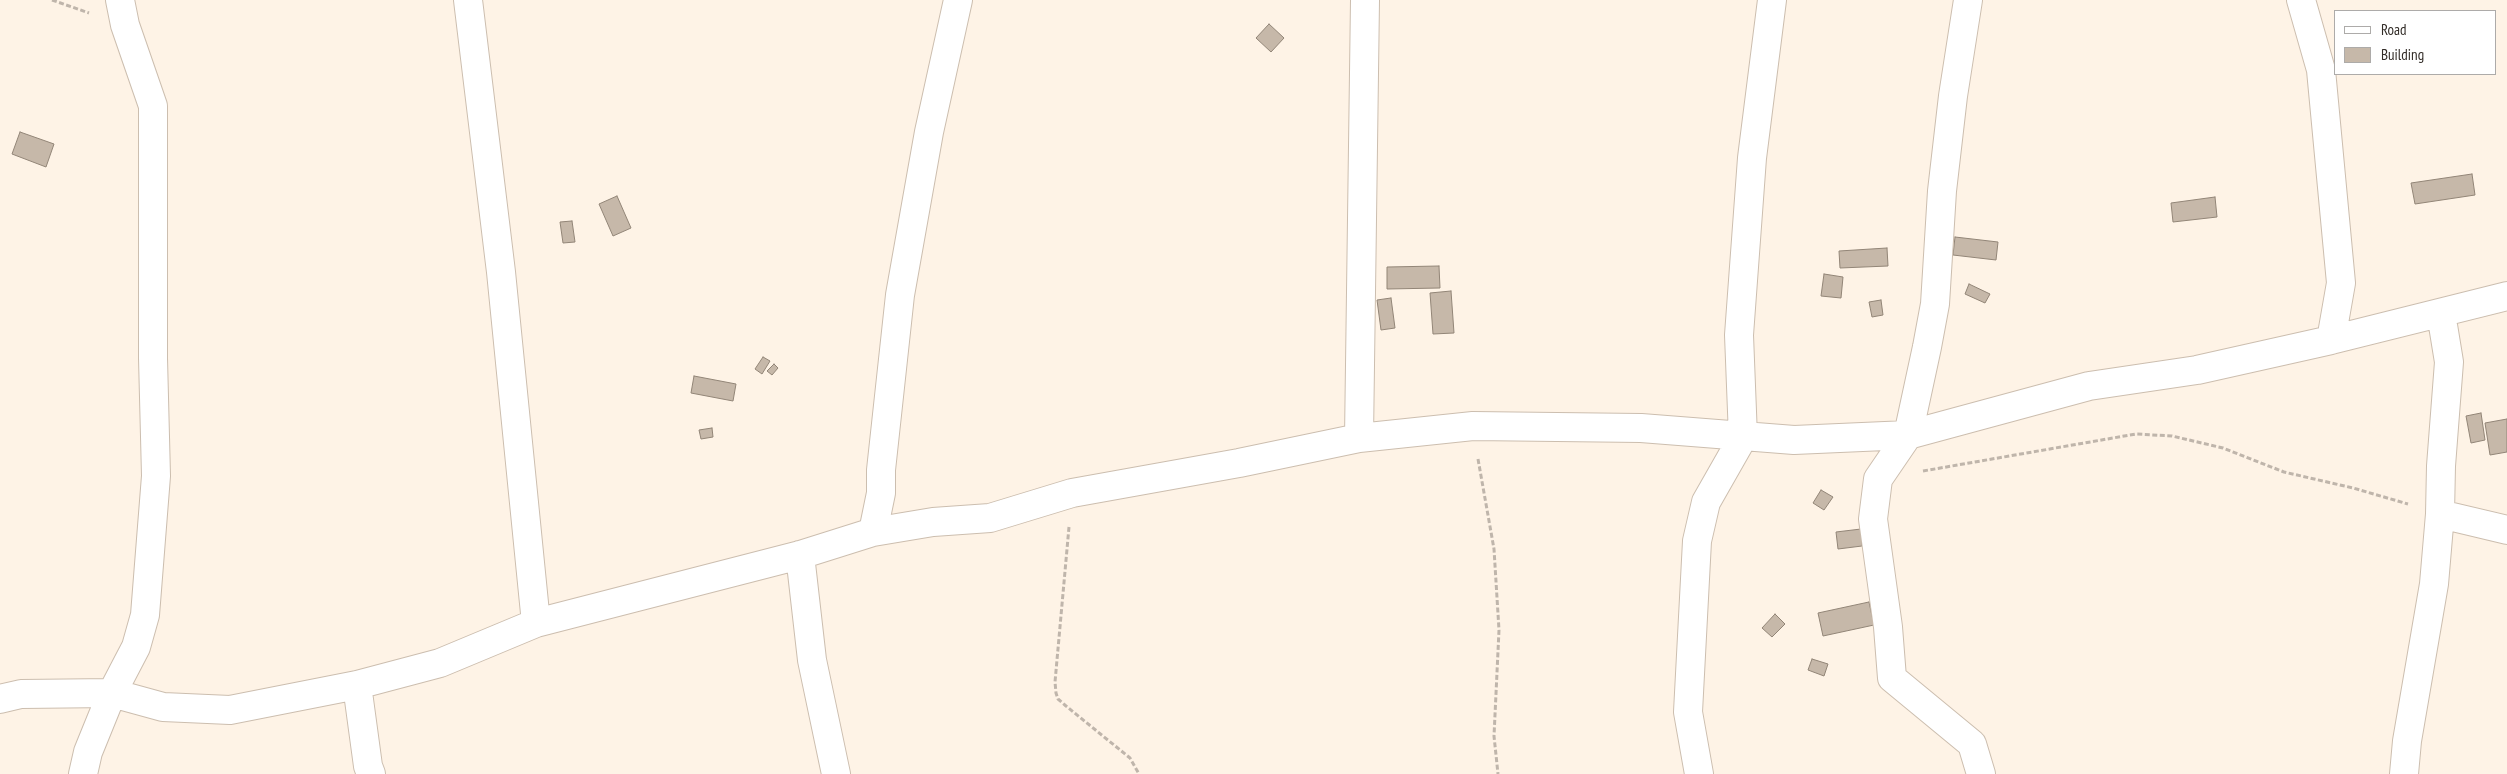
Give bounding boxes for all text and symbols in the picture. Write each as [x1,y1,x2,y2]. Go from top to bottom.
legend [2334,10,2497,75]
text: Road [2381,20,2407,39]
text: Building [2381,45,2424,64]

